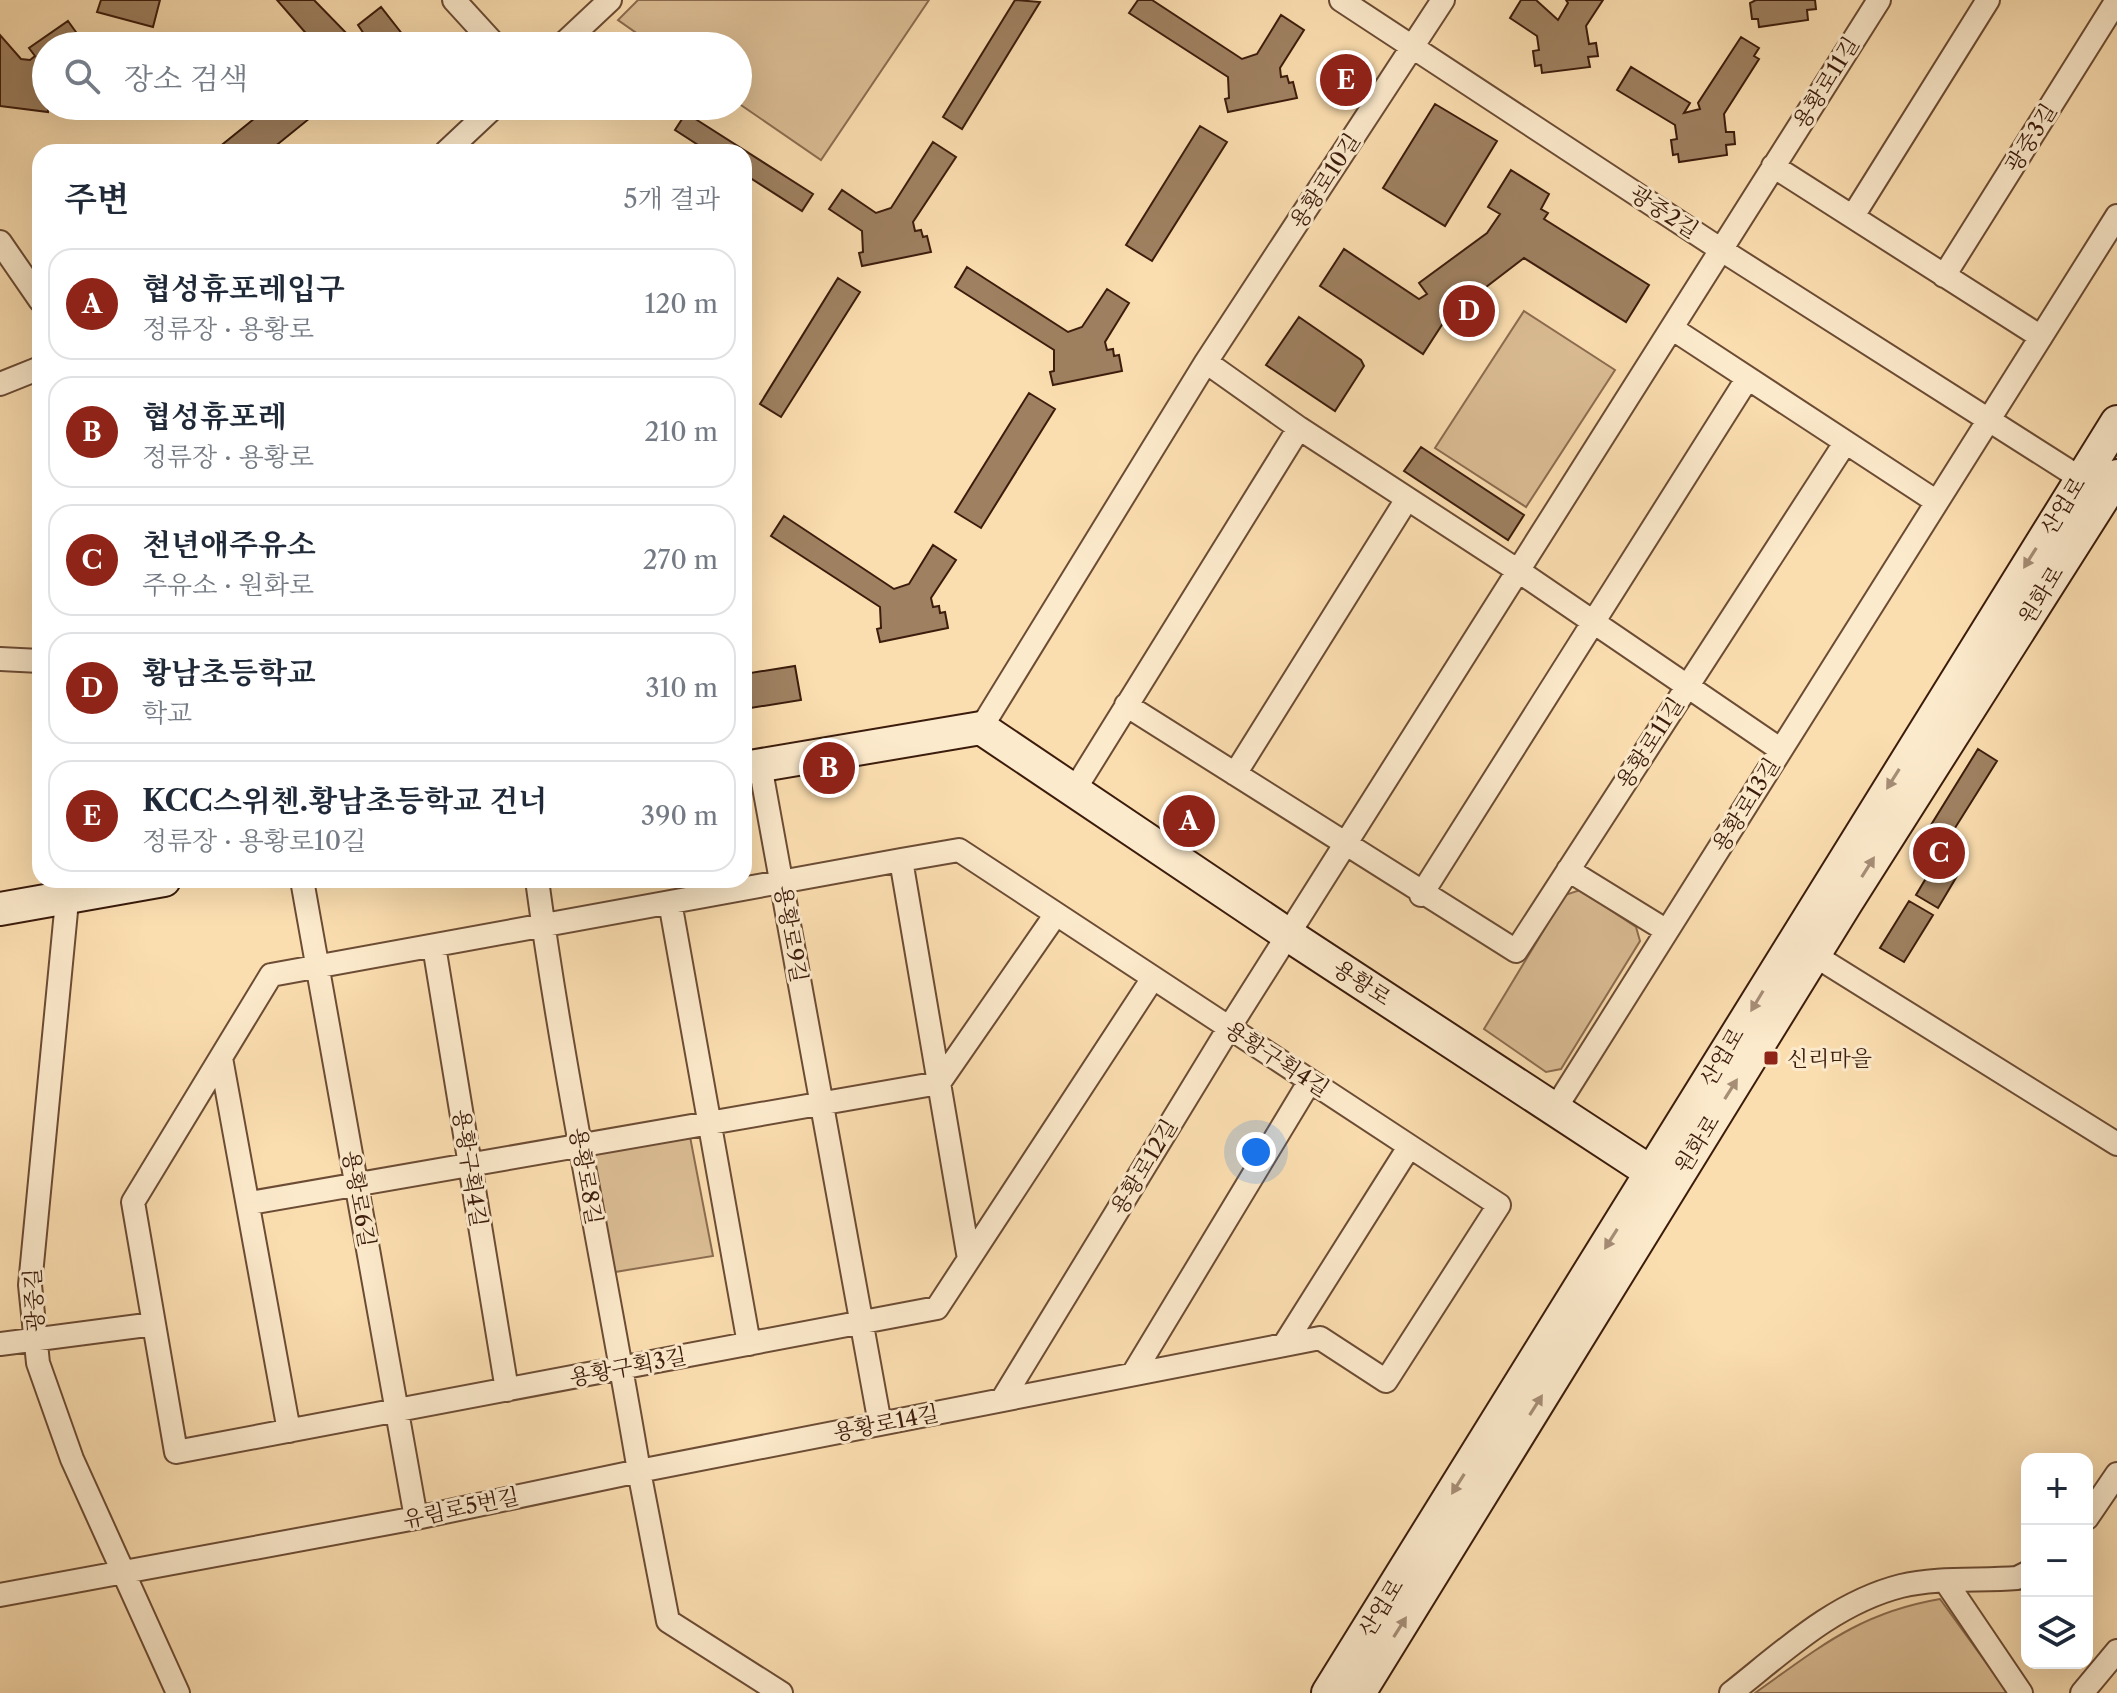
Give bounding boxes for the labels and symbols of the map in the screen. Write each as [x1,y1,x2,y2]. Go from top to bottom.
street label: 용황로11길 [1787,32,1865,134]
pin: E [1320,50,1372,110]
street label: 광중3길 [1999,99,2063,177]
street label: 용황로10길 [1284,128,1366,234]
street label: 광중2길 [1625,180,1703,244]
pin: D [1443,281,1495,341]
street label: 산업로 [2035,472,2091,540]
one-way arrow [2023,547,2038,570]
street label: 원화로 [2013,561,2069,629]
street label: 용황로11길 [1610,692,1690,794]
pin: B [803,738,855,798]
street label: 용황로13길 [1706,753,1786,857]
one-way arrow [1886,769,1901,790]
pin: A [1163,791,1215,851]
pin: C [1913,823,1965,883]
one-way arrow [1861,857,1876,878]
street label: 용황로9길 [769,883,813,985]
street label: 용황로 [1328,954,1396,1012]
one-way arrow [1750,990,1764,1012]
street label: 용황구획4길 [1220,1015,1334,1103]
street label: 산업로 [1694,1023,1750,1091]
place label: 신리마을 [1787,1045,1872,1072]
marker: 신리마을 [1762,1049,1780,1067]
one-way arrow [1724,1078,1739,1099]
street label: 용황구획4길 [447,1107,493,1229]
street label: 원화로 [1669,1110,1725,1178]
street label: 용황로12길 [1105,1114,1183,1220]
street label: 용황로8길 [564,1125,608,1227]
your location [1236,1132,1276,1172]
street label: 용황로6길 [337,1148,381,1250]
one-way arrow [1604,1228,1618,1250]
street label: 광중길 [19,1267,49,1333]
street label: 용황구획3길 [567,1342,689,1392]
one-way arrow [1529,1394,1543,1416]
street label: 용황로14길 [831,1400,941,1446]
one-way arrow [1452,1473,1466,1495]
street label: 유림로5번길 [400,1483,522,1533]
street label: 산업로 [1353,1574,1409,1642]
one-way arrow [1392,1616,1407,1637]

